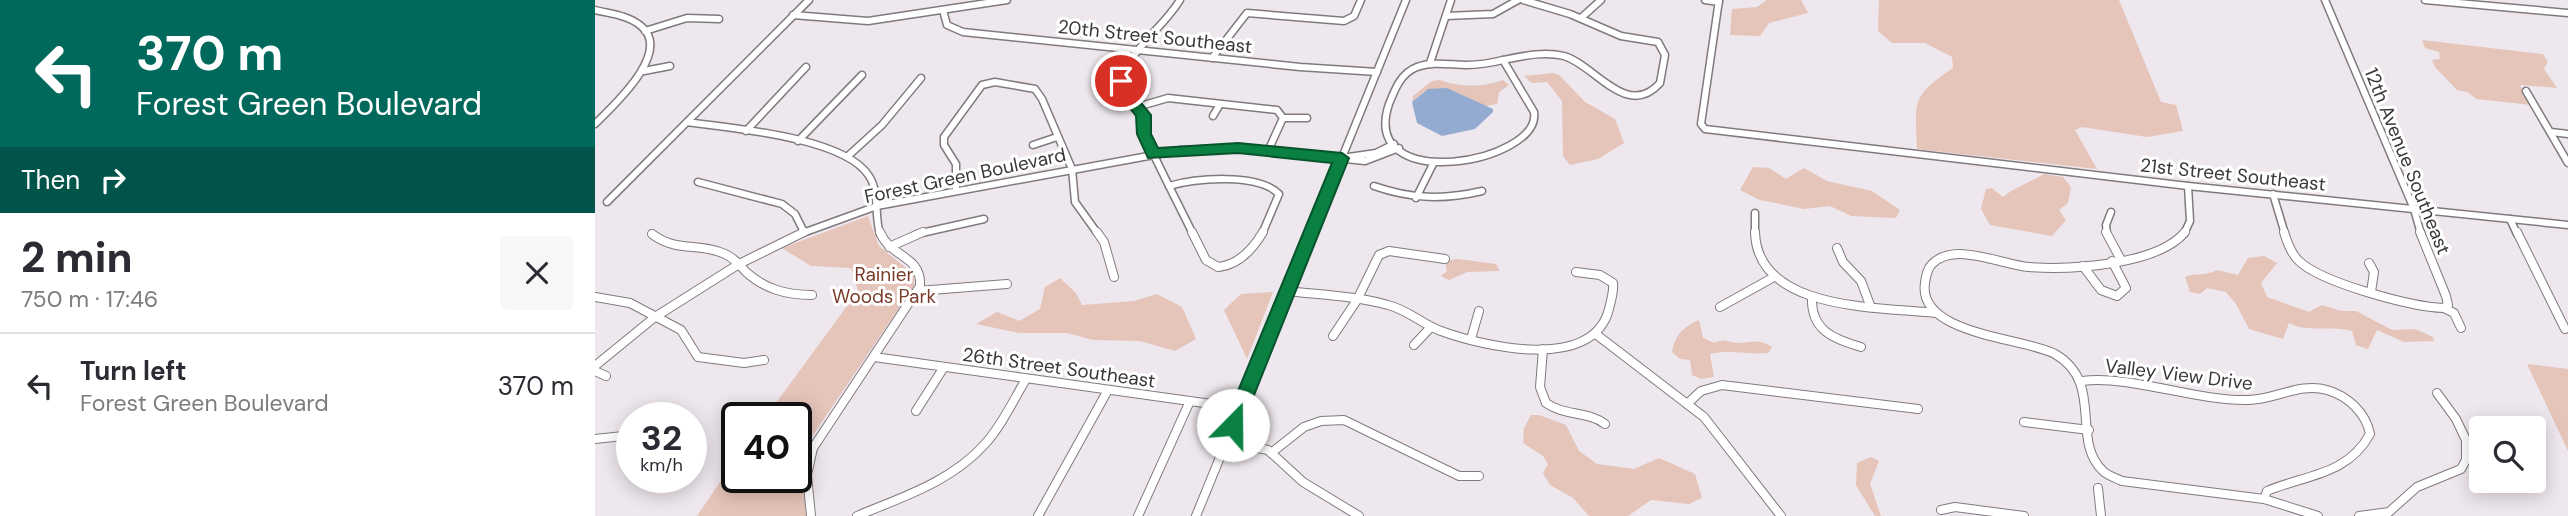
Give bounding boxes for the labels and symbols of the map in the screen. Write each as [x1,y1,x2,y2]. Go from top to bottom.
street label: 20th Street Southeast [1057,14,1253,59]
pin [1091,51,1151,111]
street label: 12th Avenue Southeast [2359,64,2456,258]
street label: Forest Green Boulevard [862,142,1068,209]
street label: 21st Street Southeast [2139,152,2327,197]
park label: Rainier Woods Park [832,262,936,309]
street label: 26th Street Southeast [961,342,1157,393]
street label: Valley View Drive [2104,353,2254,396]
position arrow [1196,388,1270,462]
speed limit sign: 40 [721,402,812,493]

